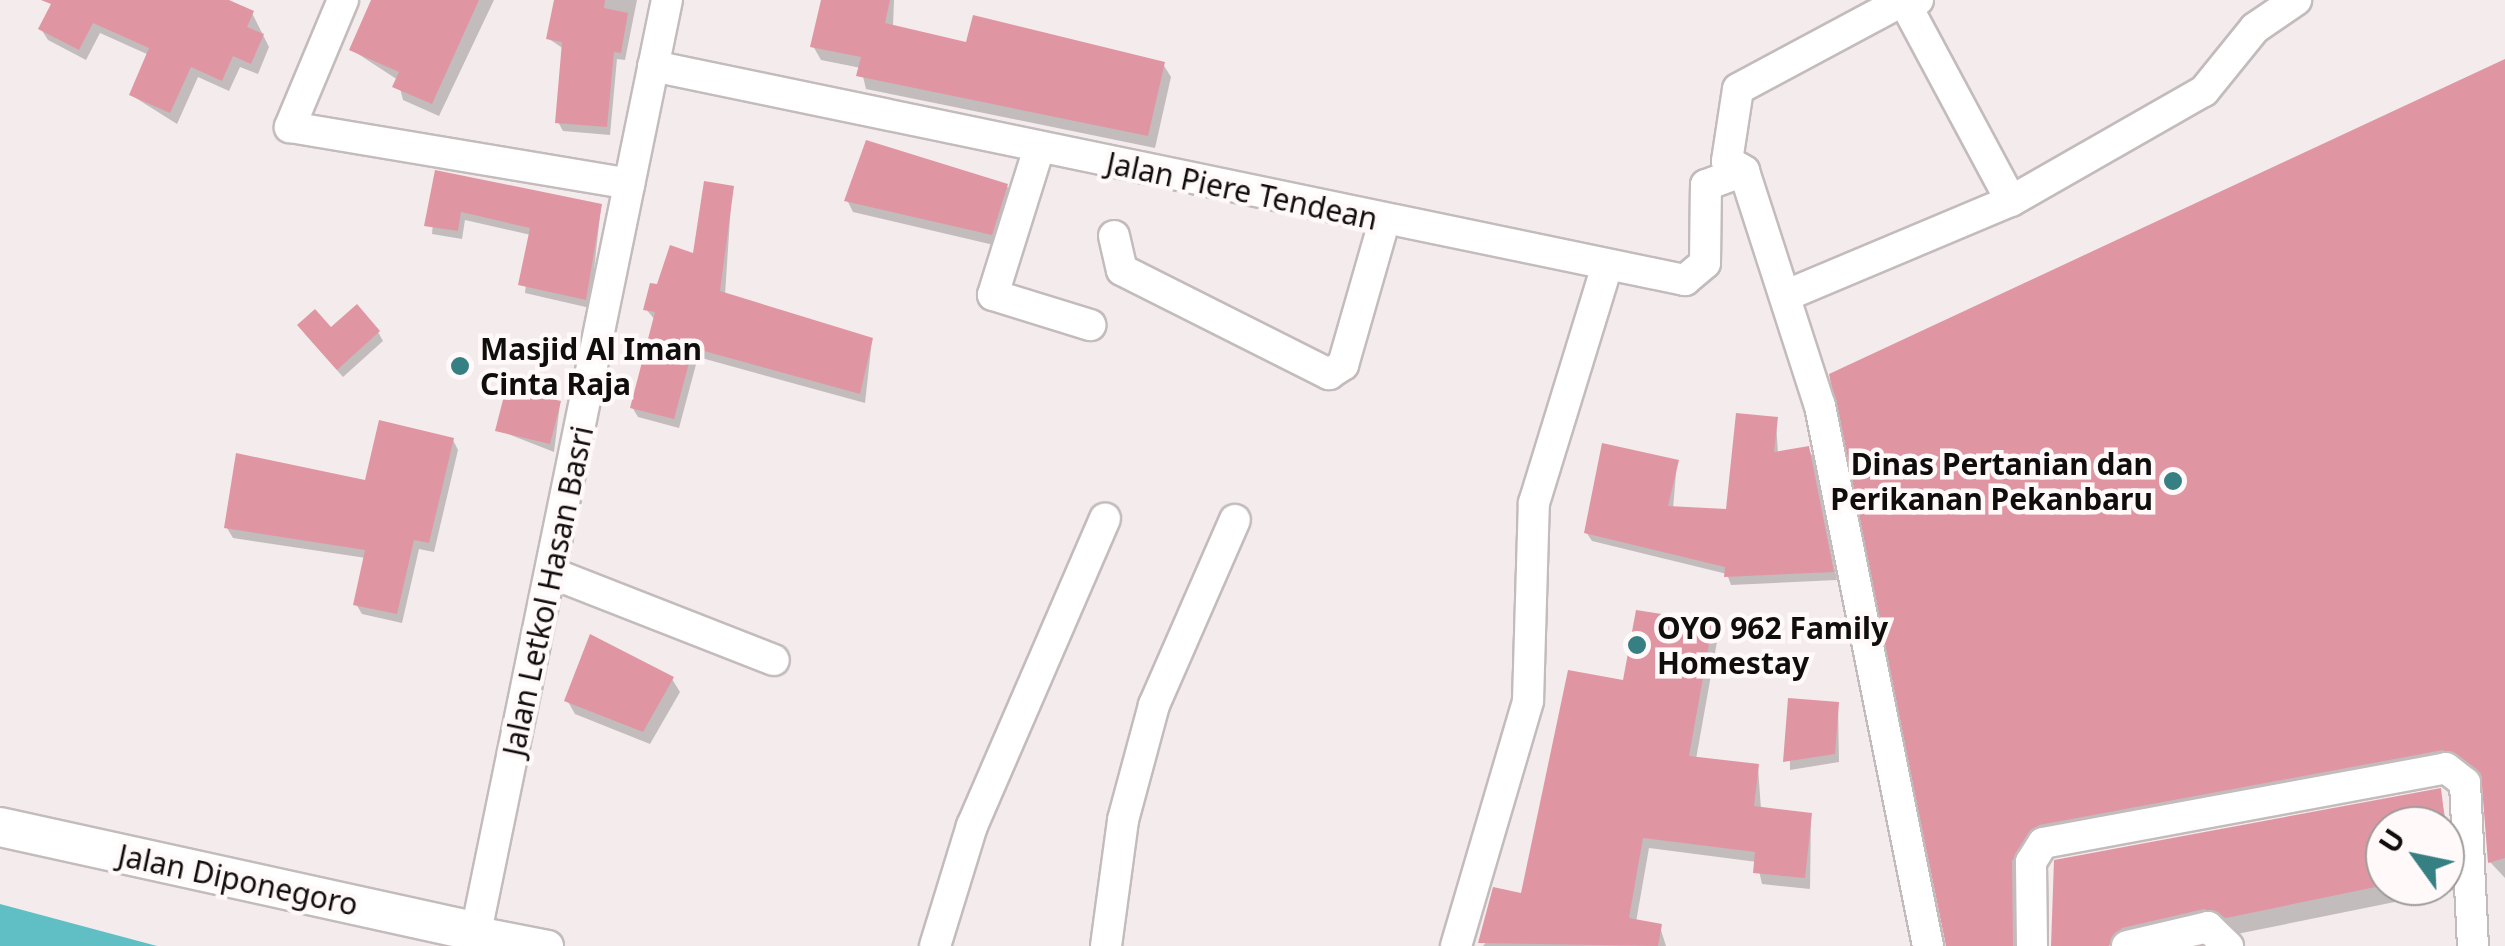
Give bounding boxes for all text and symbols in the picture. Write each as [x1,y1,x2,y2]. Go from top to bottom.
street label: Jalan Piere Tendean [1103,145,1381,237]
place label: Masjid Al Iman Cinta Raja [480,331,702,402]
marker: Masjid Al Iman Cinta Raja [449,355,471,377]
street label: Jalan Letkol Hasan Basri [495,423,601,759]
place label: Dinas Pertanian dan Perikanan Pekanbaru [1830,446,2153,516]
marker: Dinas Pertanian dan Perikanan Pekanbaru [2162,470,2184,492]
place label: OYO 962 Family Homestay [1657,610,1888,680]
marker: OYO 962 Family Homestay [1626,634,1648,656]
north arrow [2365,806,2465,906]
text: U [2370,822,2413,860]
street label: Jalan Diponegoro [115,837,361,923]

